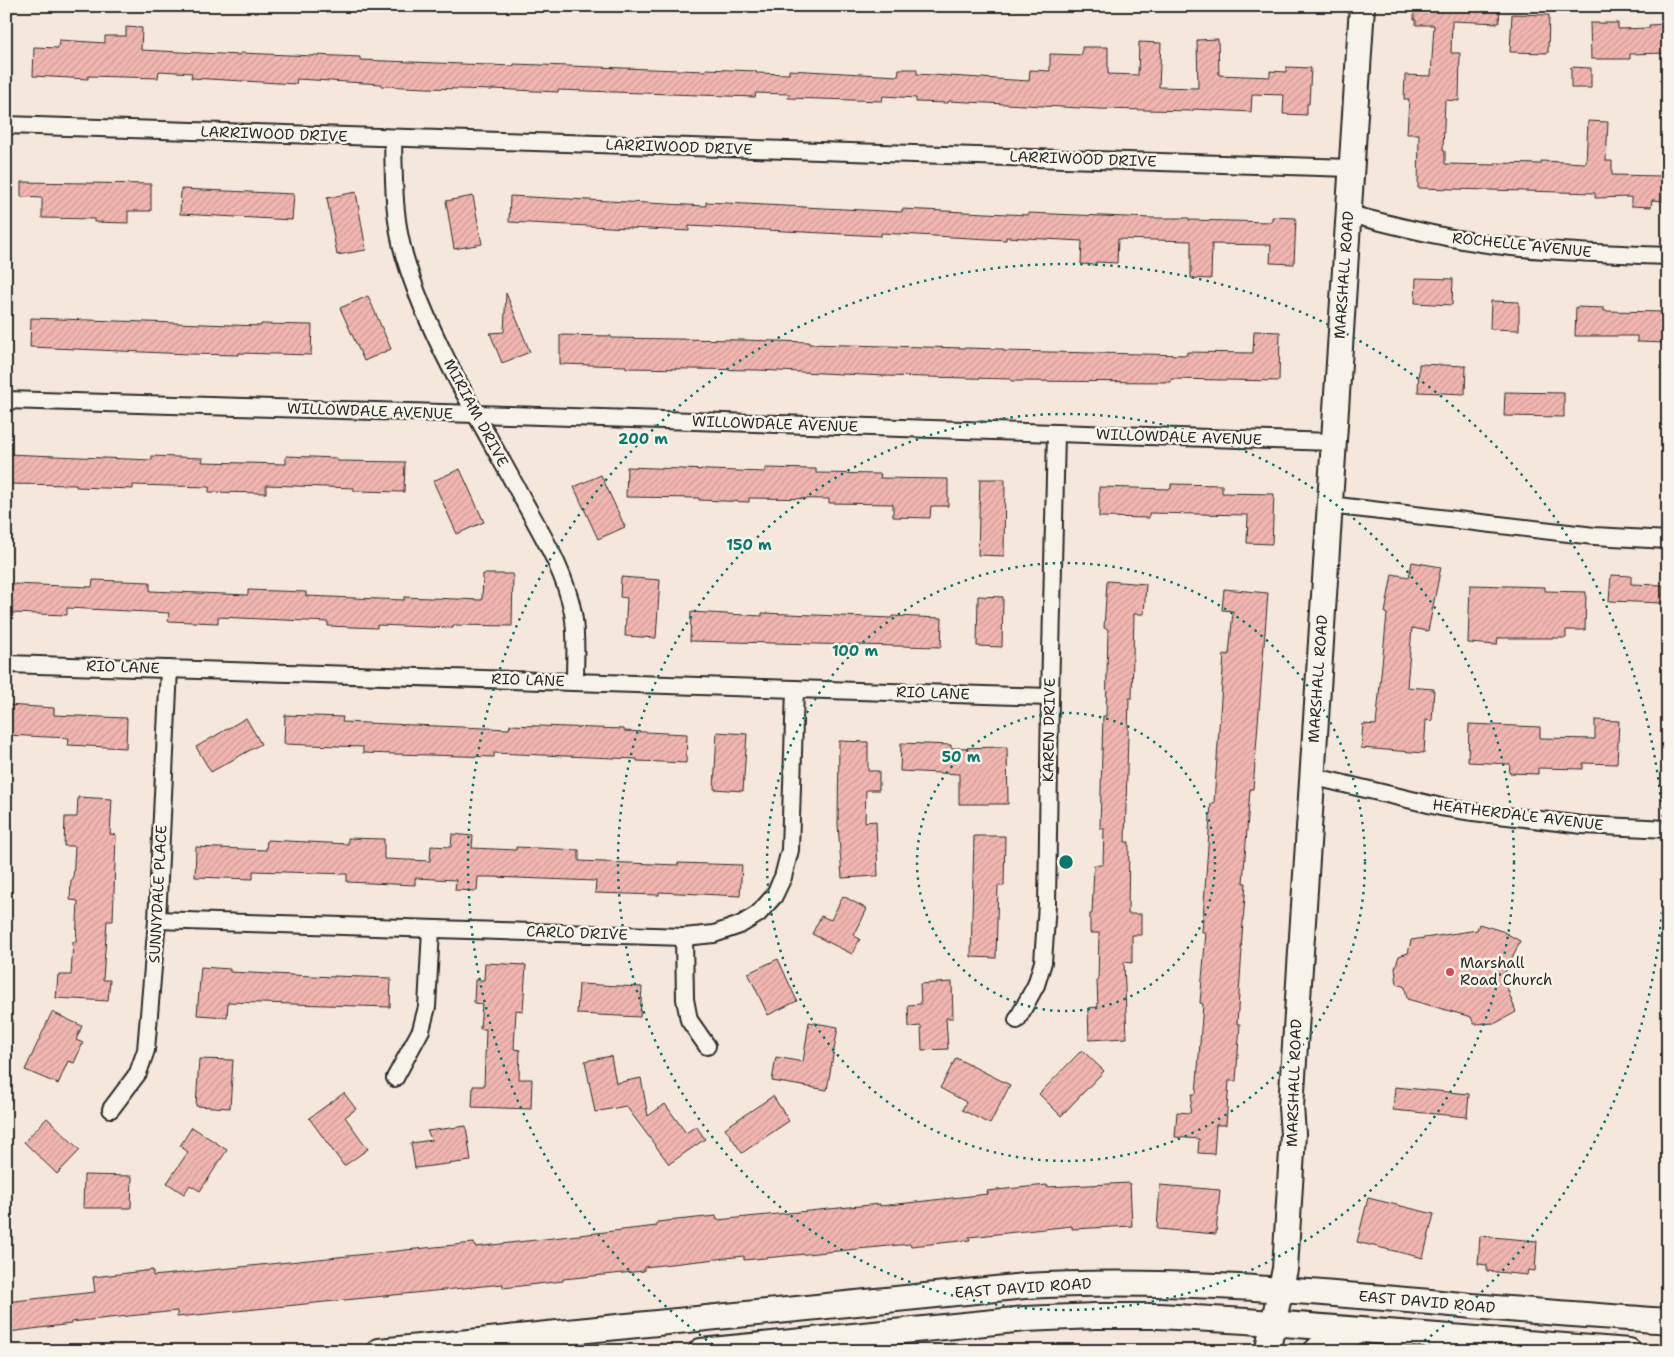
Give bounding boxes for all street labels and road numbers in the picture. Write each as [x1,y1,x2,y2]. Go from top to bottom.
street label: LARRIWOOD DRIVE [200,121,348,147]
street label: LARRIWOOD DRIVE [605,134,753,160]
street label: LARRIWOOD DRIVE [1009,146,1157,172]
street label: MARSHALL ROAD [1330,210,1358,340]
street label: ROCHELLE AVENUE [1451,228,1593,262]
street label: MIRIAM DRIVE [439,356,513,470]
street label: WILLOWDALE AVENUE [287,398,453,424]
street label: WILLOWDALE AVENUE [692,411,858,437]
street label: WILLOWDALE AVENUE [1096,424,1262,450]
street label: MARSHALL ROAD [1304,614,1332,744]
street label: RIO LANE [86,656,160,678]
street label: RIO LANE [491,669,565,691]
street label: KAREN DRIVE [1038,678,1060,782]
street label: RIO LANE [896,682,970,704]
street label: HEATHERDALE AVENUE [1431,795,1605,835]
street label: SUNNYDALE PLACE [144,824,172,964]
street label: CARLO DRIVE [526,921,628,945]
street label: MARSHALL ROAD [1282,1018,1306,1147]
street label: EAST DAVID ROAD [954,1273,1092,1303]
street label: EAST DAVID ROAD [1358,1286,1496,1318]

